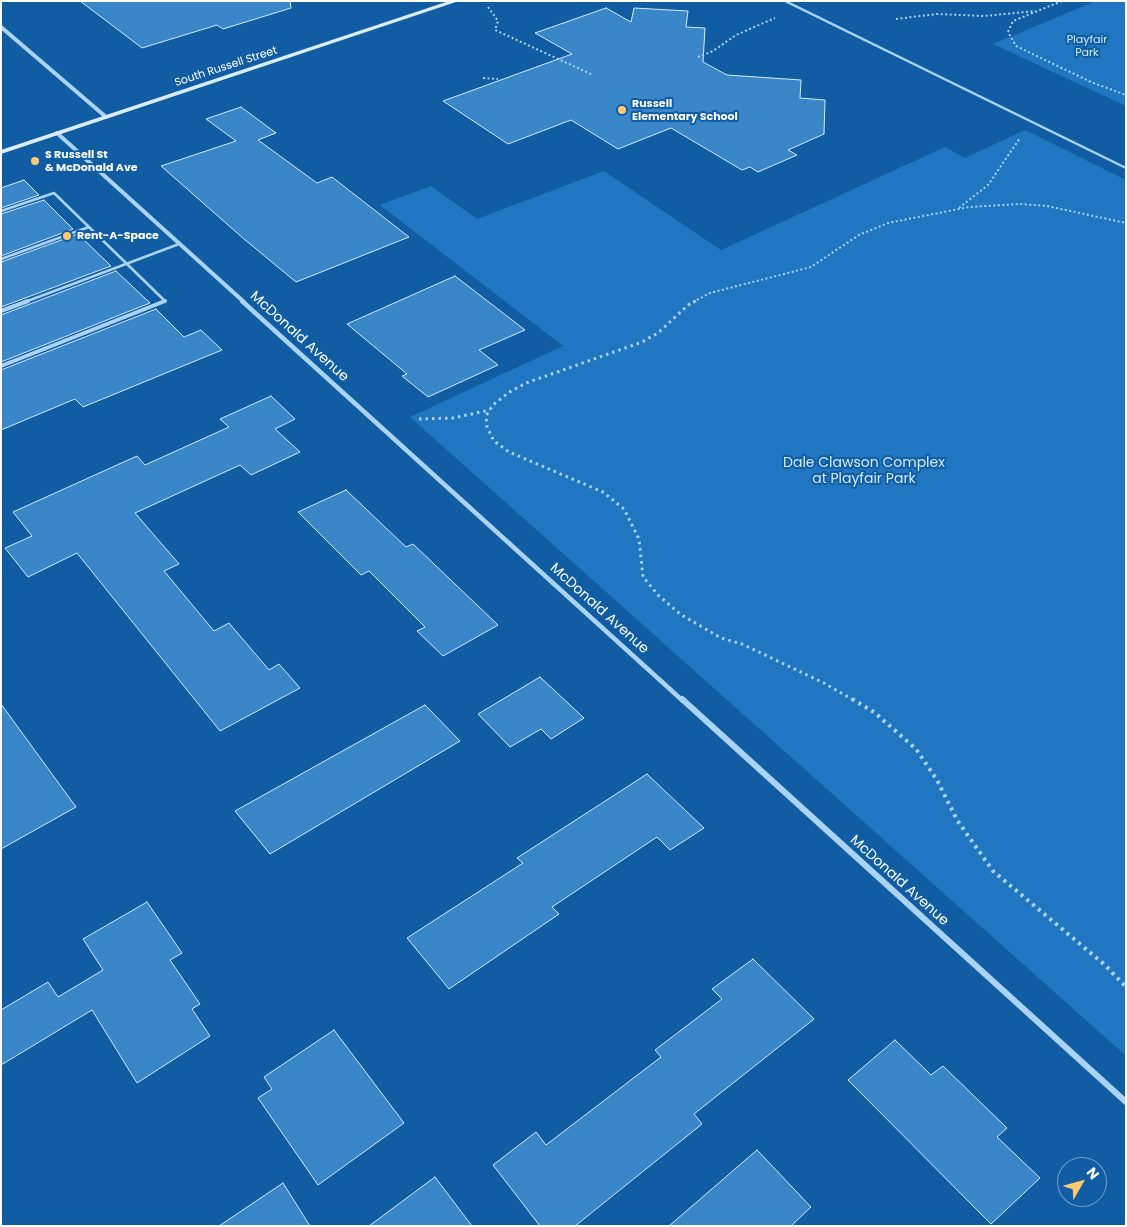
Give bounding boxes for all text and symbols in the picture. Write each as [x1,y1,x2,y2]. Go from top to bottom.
park label: Playfair Park [1067,33,1107,59]
street label: South Russell Street [173,44,279,90]
place label: Russell Elementary School [632,97,738,123]
marker: Russell Elementary School [616,104,628,116]
place label: S Russell St & McDonald Ave [45,148,138,174]
marker: S Russell St & McDonald Ave [29,155,41,167]
place label: Rent-A-Space [77,229,159,243]
marker: Rent-A-Space [61,230,73,242]
street label: McDonald Avenue [246,288,352,386]
park label: Dale Clawson Complex at Playfair Park [783,455,945,488]
street label: McDonald Avenue [546,560,652,658]
street label: McDonald Avenue [846,832,952,930]
north arrow [1057,1157,1107,1207]
text: N [1082,1163,1104,1184]

